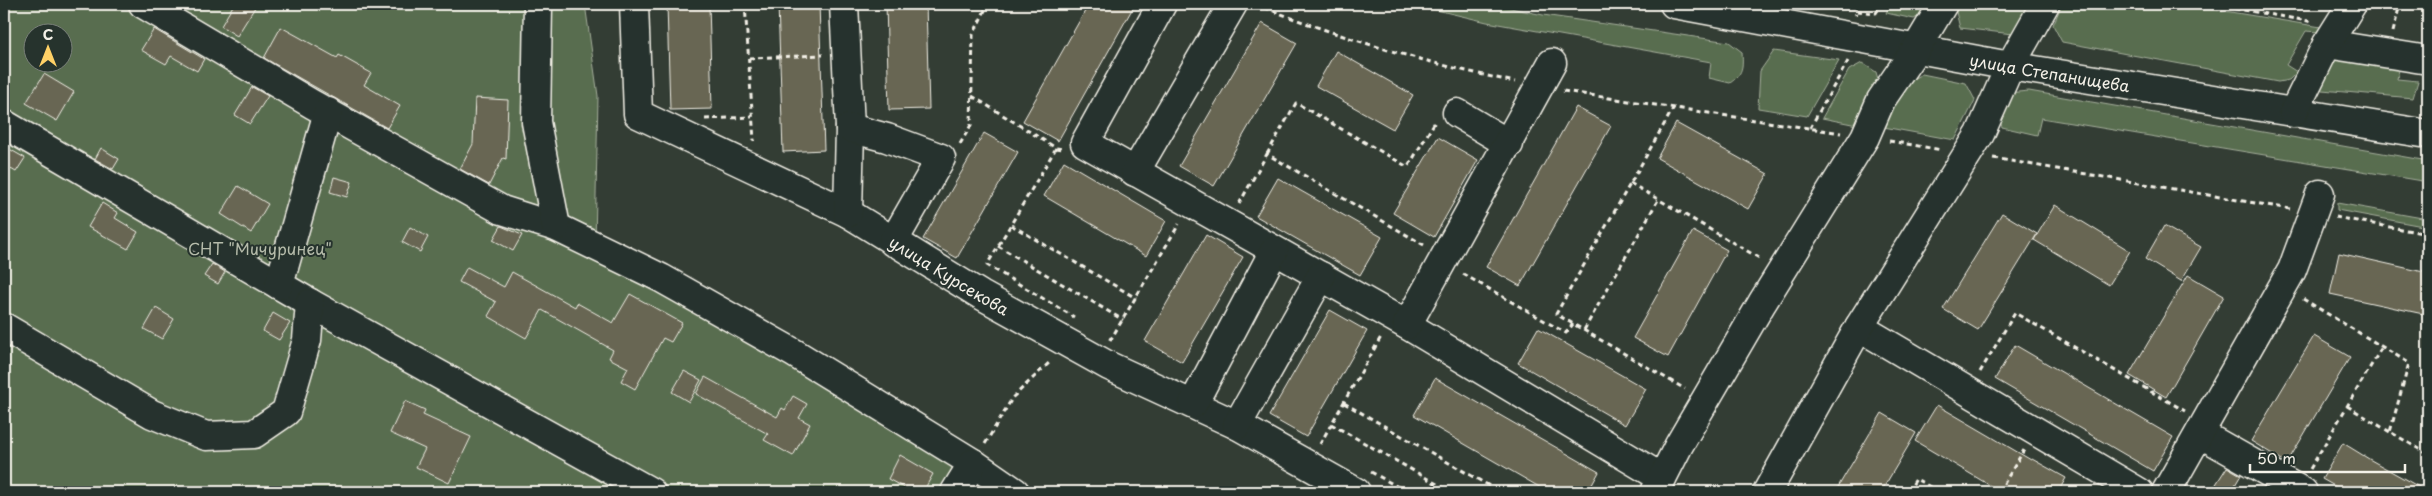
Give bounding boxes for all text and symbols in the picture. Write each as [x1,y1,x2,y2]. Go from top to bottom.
north arrow [22,22,72,72]
text: С [43,24,53,45]
street label: улица Степанищева [1968,47,2132,97]
street label: улица Курсекова [885,229,1014,320]
park label: СНТ "Мичуринец" [188,236,332,260]
scale bar [2250,441,2404,473]
text: 50 m [2257,446,2296,469]

